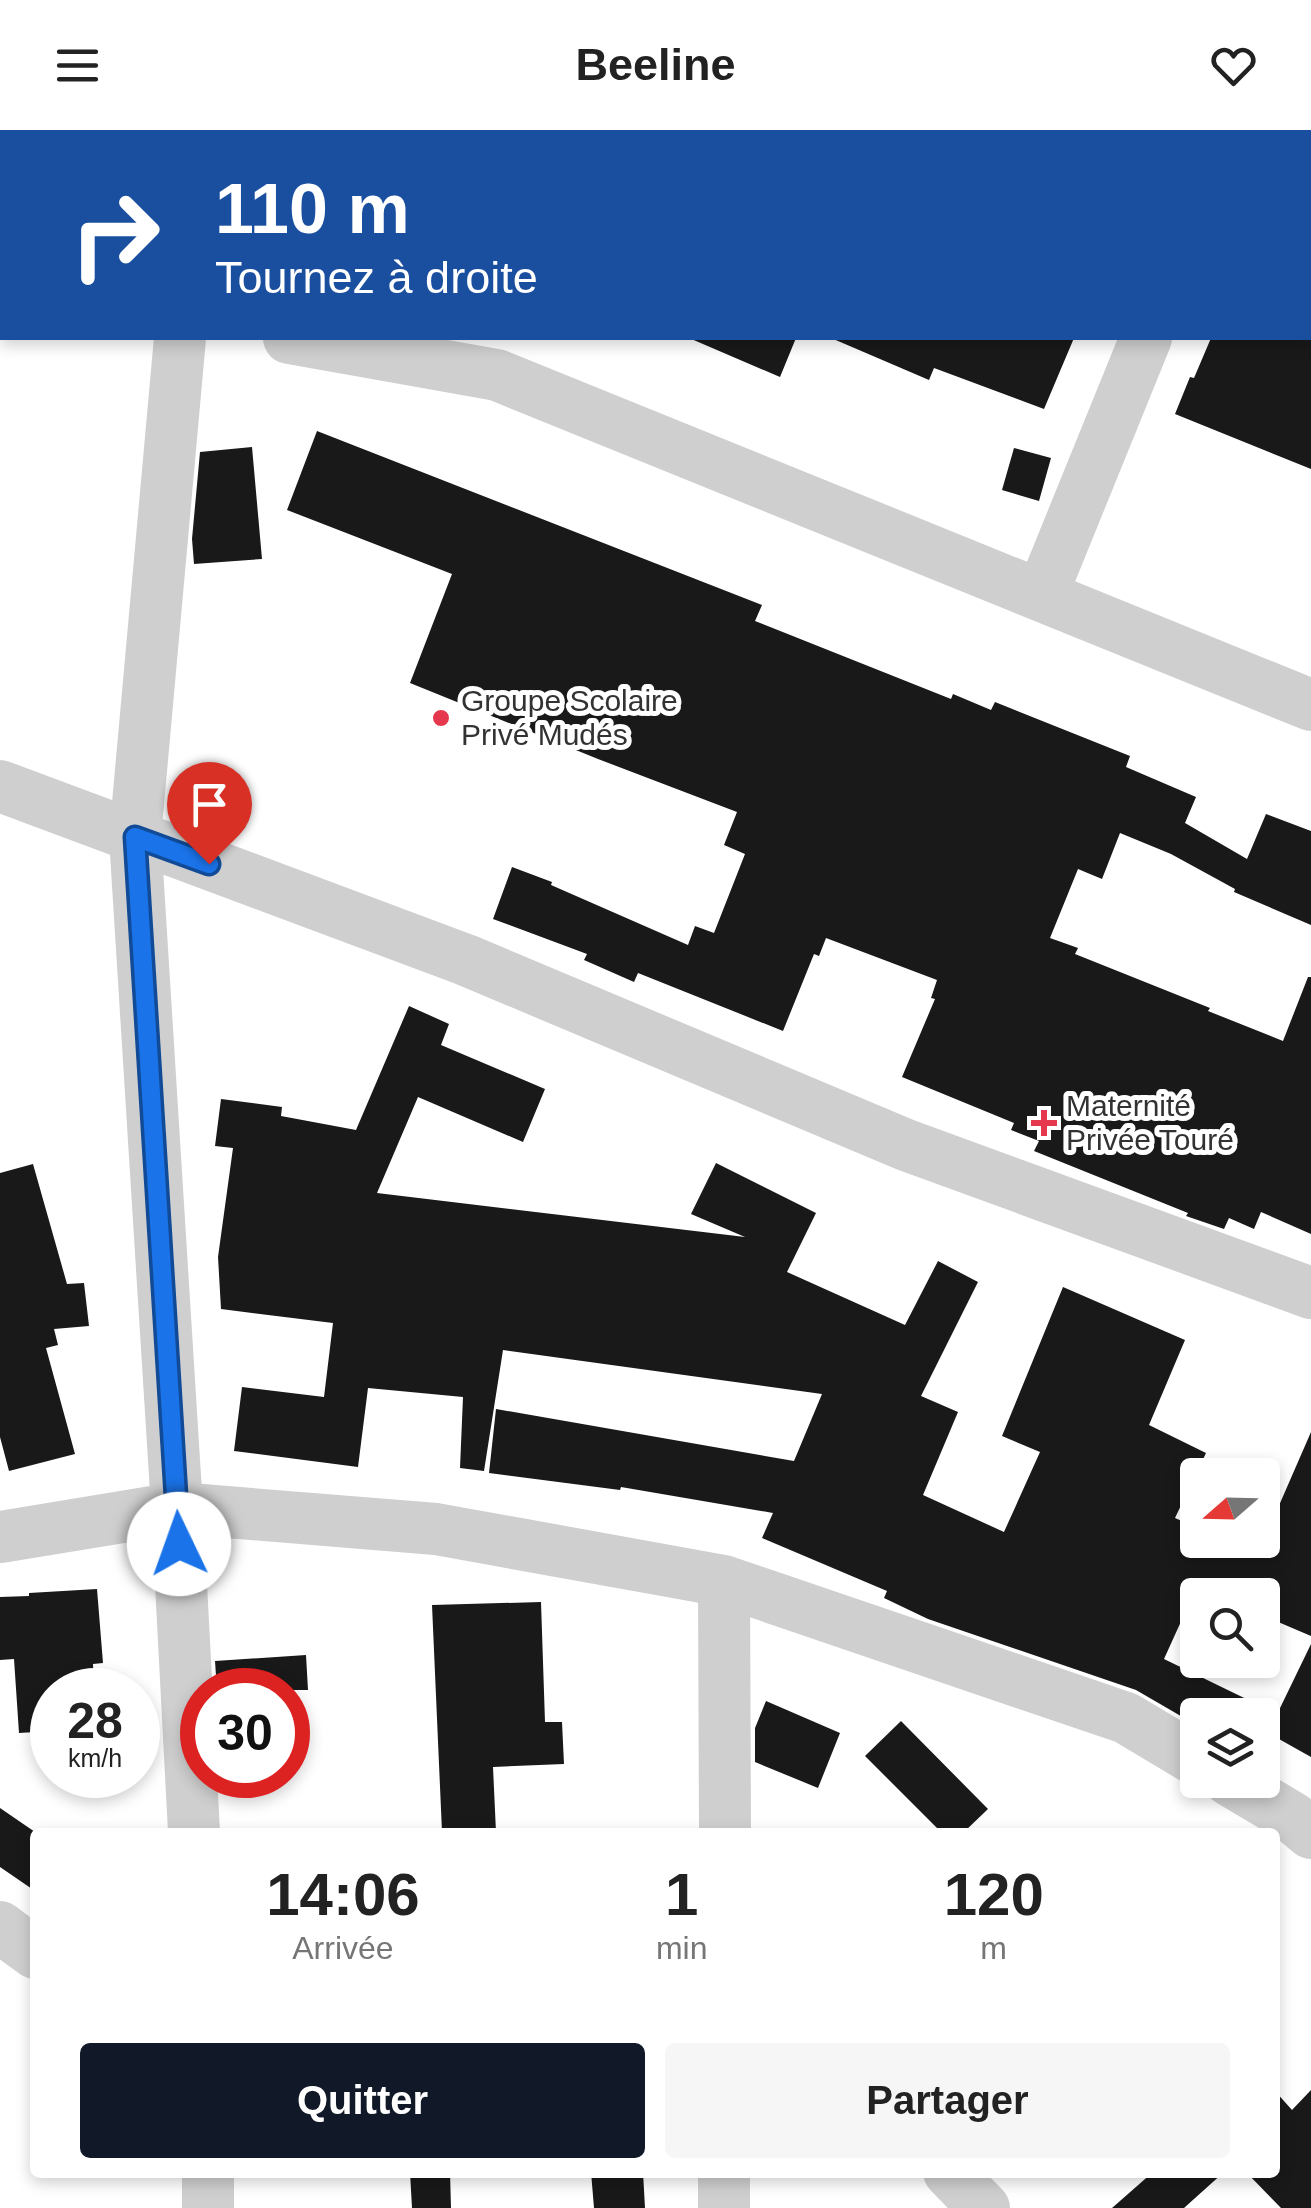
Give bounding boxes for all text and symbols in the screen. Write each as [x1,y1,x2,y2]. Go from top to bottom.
icon: menu [50,38,105,93]
icon: heart [1206,38,1261,93]
text: Beeline [575,39,736,90]
icon: right [50,170,180,300]
text: 110 m [215,170,410,248]
text: Tournez à droite [215,252,538,303]
place label: Groupe Scolaire Privé Mudés [461,684,678,751]
marker: Groupe Scolaire Privé Mudés [430,707,452,729]
pin [167,762,252,865]
icon: arrive [182,777,237,832]
place label: Maternité Privée Touré [1066,1089,1234,1156]
marker: Maternité Privée Touré [1031,1110,1057,1136]
north arrow [1180,1458,1280,1558]
map controls [1180,1458,1280,1798]
position arrow [127,1492,231,1596]
button: search [1180,1578,1280,1678]
speed limit sign: 30 [180,1668,310,1798]
text: 28 [67,1693,123,1749]
button: layers [1180,1698,1280,1798]
text: km/h [68,1744,122,1772]
text: 14:06 [266,1861,420,1928]
text: 1 [665,1861,698,1928]
text: 120 [944,1861,1044,1928]
text: Arrivée [292,1930,394,1966]
text: min [656,1930,707,1966]
text: m [980,1930,1007,1966]
button: Quitter [80,2043,645,2158]
button: Partager [665,2043,1230,2158]

